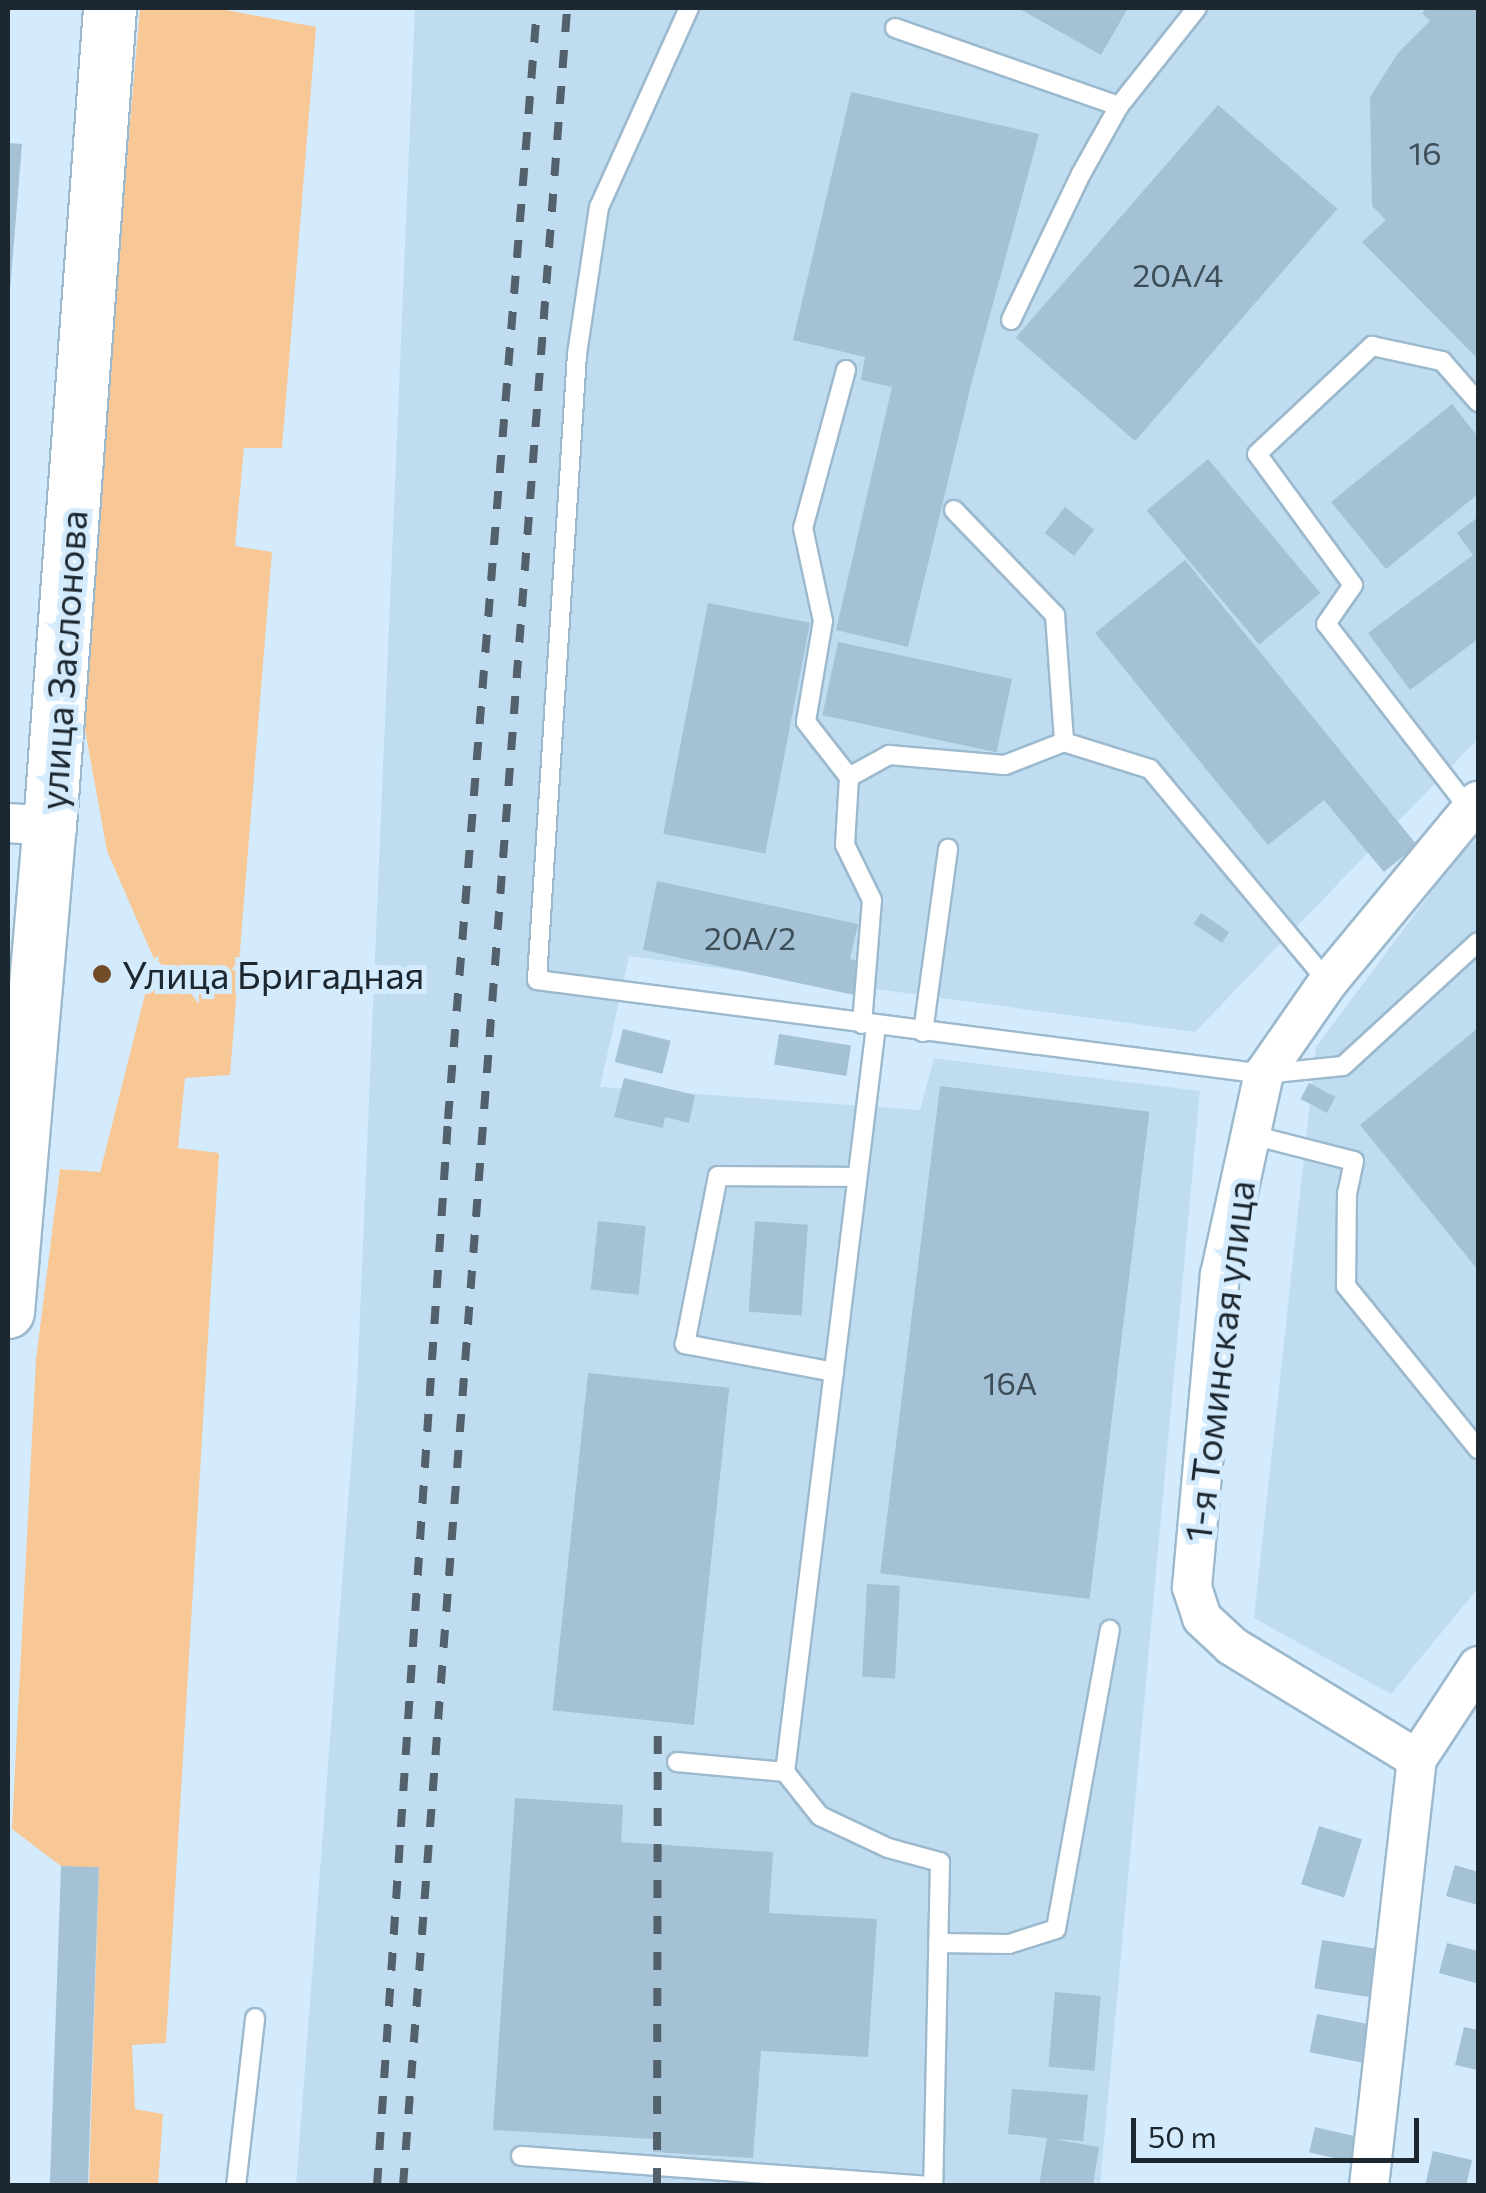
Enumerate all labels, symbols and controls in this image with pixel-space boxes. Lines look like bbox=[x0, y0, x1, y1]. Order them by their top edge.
house number: 16 bbox=[1408, 133, 1442, 171]
house number: 20А/4 bbox=[1133, 255, 1223, 293]
street label: улица Заслонова bbox=[29, 509, 95, 811]
house number: 20А/2 bbox=[704, 918, 796, 956]
place label: Улица Бригадная bbox=[122, 951, 425, 997]
marker: Улица Бригадная bbox=[91, 963, 113, 985]
street label: 1-я Томинская улица bbox=[1173, 1178, 1263, 1544]
house number: 16А bbox=[983, 1363, 1037, 1401]
scale bar bbox=[1136, 2098, 1424, 2160]
text: 50 m bbox=[1148, 2117, 1217, 2154]

